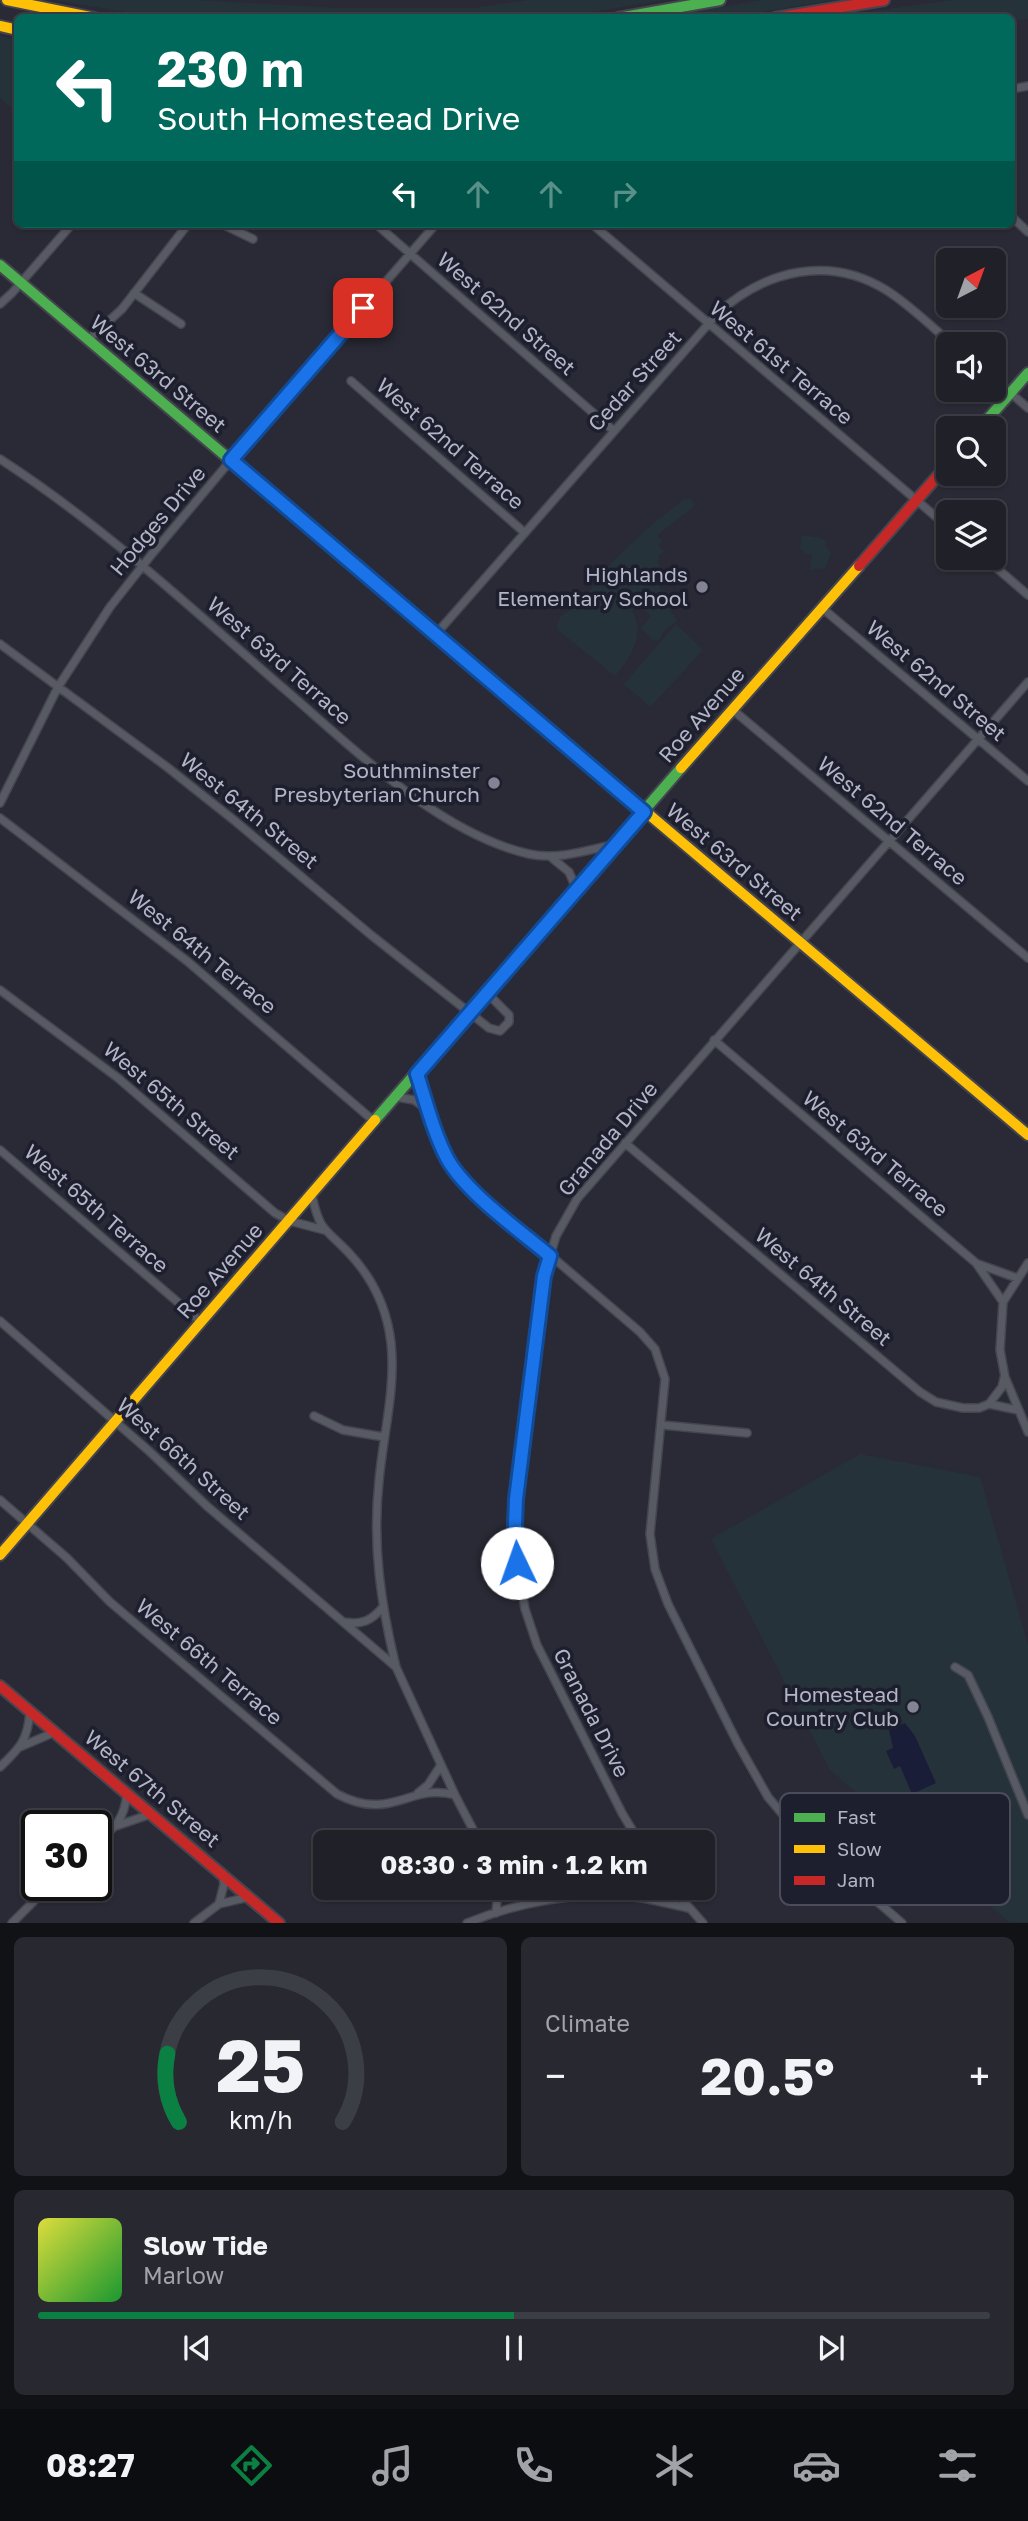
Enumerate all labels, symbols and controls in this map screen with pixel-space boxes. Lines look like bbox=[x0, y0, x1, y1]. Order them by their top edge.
text: 230 m bbox=[157, 39, 304, 98]
icon: left bbox=[42, 42, 133, 133]
text: South Homestead Drive bbox=[157, 99, 520, 137]
icon: left bbox=[386, 175, 424, 213]
icon: ahead bbox=[459, 175, 497, 213]
icon: ahead bbox=[532, 175, 570, 213]
icon: right bbox=[605, 175, 643, 213]
street label: West 62nd Street bbox=[432, 246, 581, 380]
north arrow bbox=[936, 248, 1006, 318]
map controls bbox=[936, 248, 1006, 570]
pin bbox=[333, 278, 393, 338]
icon: arrive bbox=[344, 289, 382, 327]
street label: West 61st Terrace bbox=[705, 295, 859, 430]
street label: West 63rd Street bbox=[85, 309, 232, 438]
street label: Cedar Street bbox=[582, 325, 686, 436]
button: sound bbox=[936, 332, 1006, 402]
street label: West 62nd Terrace bbox=[371, 372, 530, 514]
button: search bbox=[936, 416, 1006, 486]
street label: Hodges Drive bbox=[104, 460, 211, 580]
button: layers bbox=[936, 500, 1006, 570]
place label: Highlands Elementary School bbox=[497, 561, 688, 611]
marker: Highlands Elementary School bbox=[694, 579, 710, 595]
street label: West 63rd Terrace bbox=[202, 591, 357, 730]
street label: West 62nd Street bbox=[861, 614, 1012, 746]
street label: Roe Avenue bbox=[653, 661, 750, 767]
street label: West 64th Street bbox=[175, 746, 324, 874]
street label: West 62nd Terrace bbox=[813, 750, 973, 890]
place label: Southminster Presbyterian Church bbox=[273, 757, 480, 807]
marker: Southminster Presbyterian Church bbox=[486, 775, 502, 791]
street label: West 63rd Street bbox=[661, 797, 808, 926]
street label: West 64th Terrace bbox=[123, 883, 282, 1019]
street label: West 65th Street bbox=[98, 1036, 245, 1165]
street label: Granada Drive bbox=[552, 1076, 663, 1201]
street label: West 63rd Terrace bbox=[797, 1085, 954, 1222]
street label: West 65th Terrace bbox=[19, 1139, 174, 1278]
street label: Roe Avenue bbox=[171, 1217, 268, 1323]
street label: West 64th Street bbox=[750, 1221, 897, 1351]
street label: West 66th Street bbox=[112, 1392, 256, 1525]
position arrow bbox=[480, 1526, 554, 1600]
street label: West 66th Terrace bbox=[131, 1592, 288, 1730]
street label: Granada Drive bbox=[548, 1644, 636, 1781]
place label: Homestead Country Club bbox=[766, 1681, 899, 1731]
marker: Homestead Country Club bbox=[905, 1699, 921, 1715]
street label: West 67th Street bbox=[80, 1724, 226, 1852]
legend bbox=[780, 1793, 1010, 1905]
text: Fast bbox=[837, 1805, 876, 1828]
speed limit sign: 30 bbox=[21, 1810, 112, 1901]
text: Slow bbox=[837, 1837, 882, 1860]
text: 08:30 · 3 min · 1.2 km bbox=[380, 1849, 648, 1880]
text: Jam bbox=[837, 1868, 875, 1891]
text: Climate bbox=[545, 2009, 630, 2037]
text: 25 bbox=[216, 2022, 305, 2109]
text: 20.5° bbox=[700, 2044, 835, 2106]
text: − bbox=[545, 2053, 566, 2098]
text: + bbox=[969, 2053, 990, 2098]
text: km/h bbox=[229, 2104, 292, 2135]
text: Slow Tide bbox=[143, 2230, 268, 2261]
text: Marlow bbox=[143, 2261, 224, 2289]
icon: previous bbox=[178, 2329, 216, 2367]
icon: pause bbox=[495, 2329, 533, 2367]
icon: next bbox=[812, 2329, 850, 2367]
icon: directions bbox=[227, 2441, 276, 2490]
icon: music bbox=[368, 2441, 417, 2490]
icon: phone bbox=[509, 2441, 558, 2490]
icon: climate bbox=[650, 2441, 699, 2490]
icon: car bbox=[792, 2441, 841, 2490]
icon: filters bbox=[933, 2441, 982, 2490]
text: 08:27 bbox=[46, 2446, 135, 2484]

